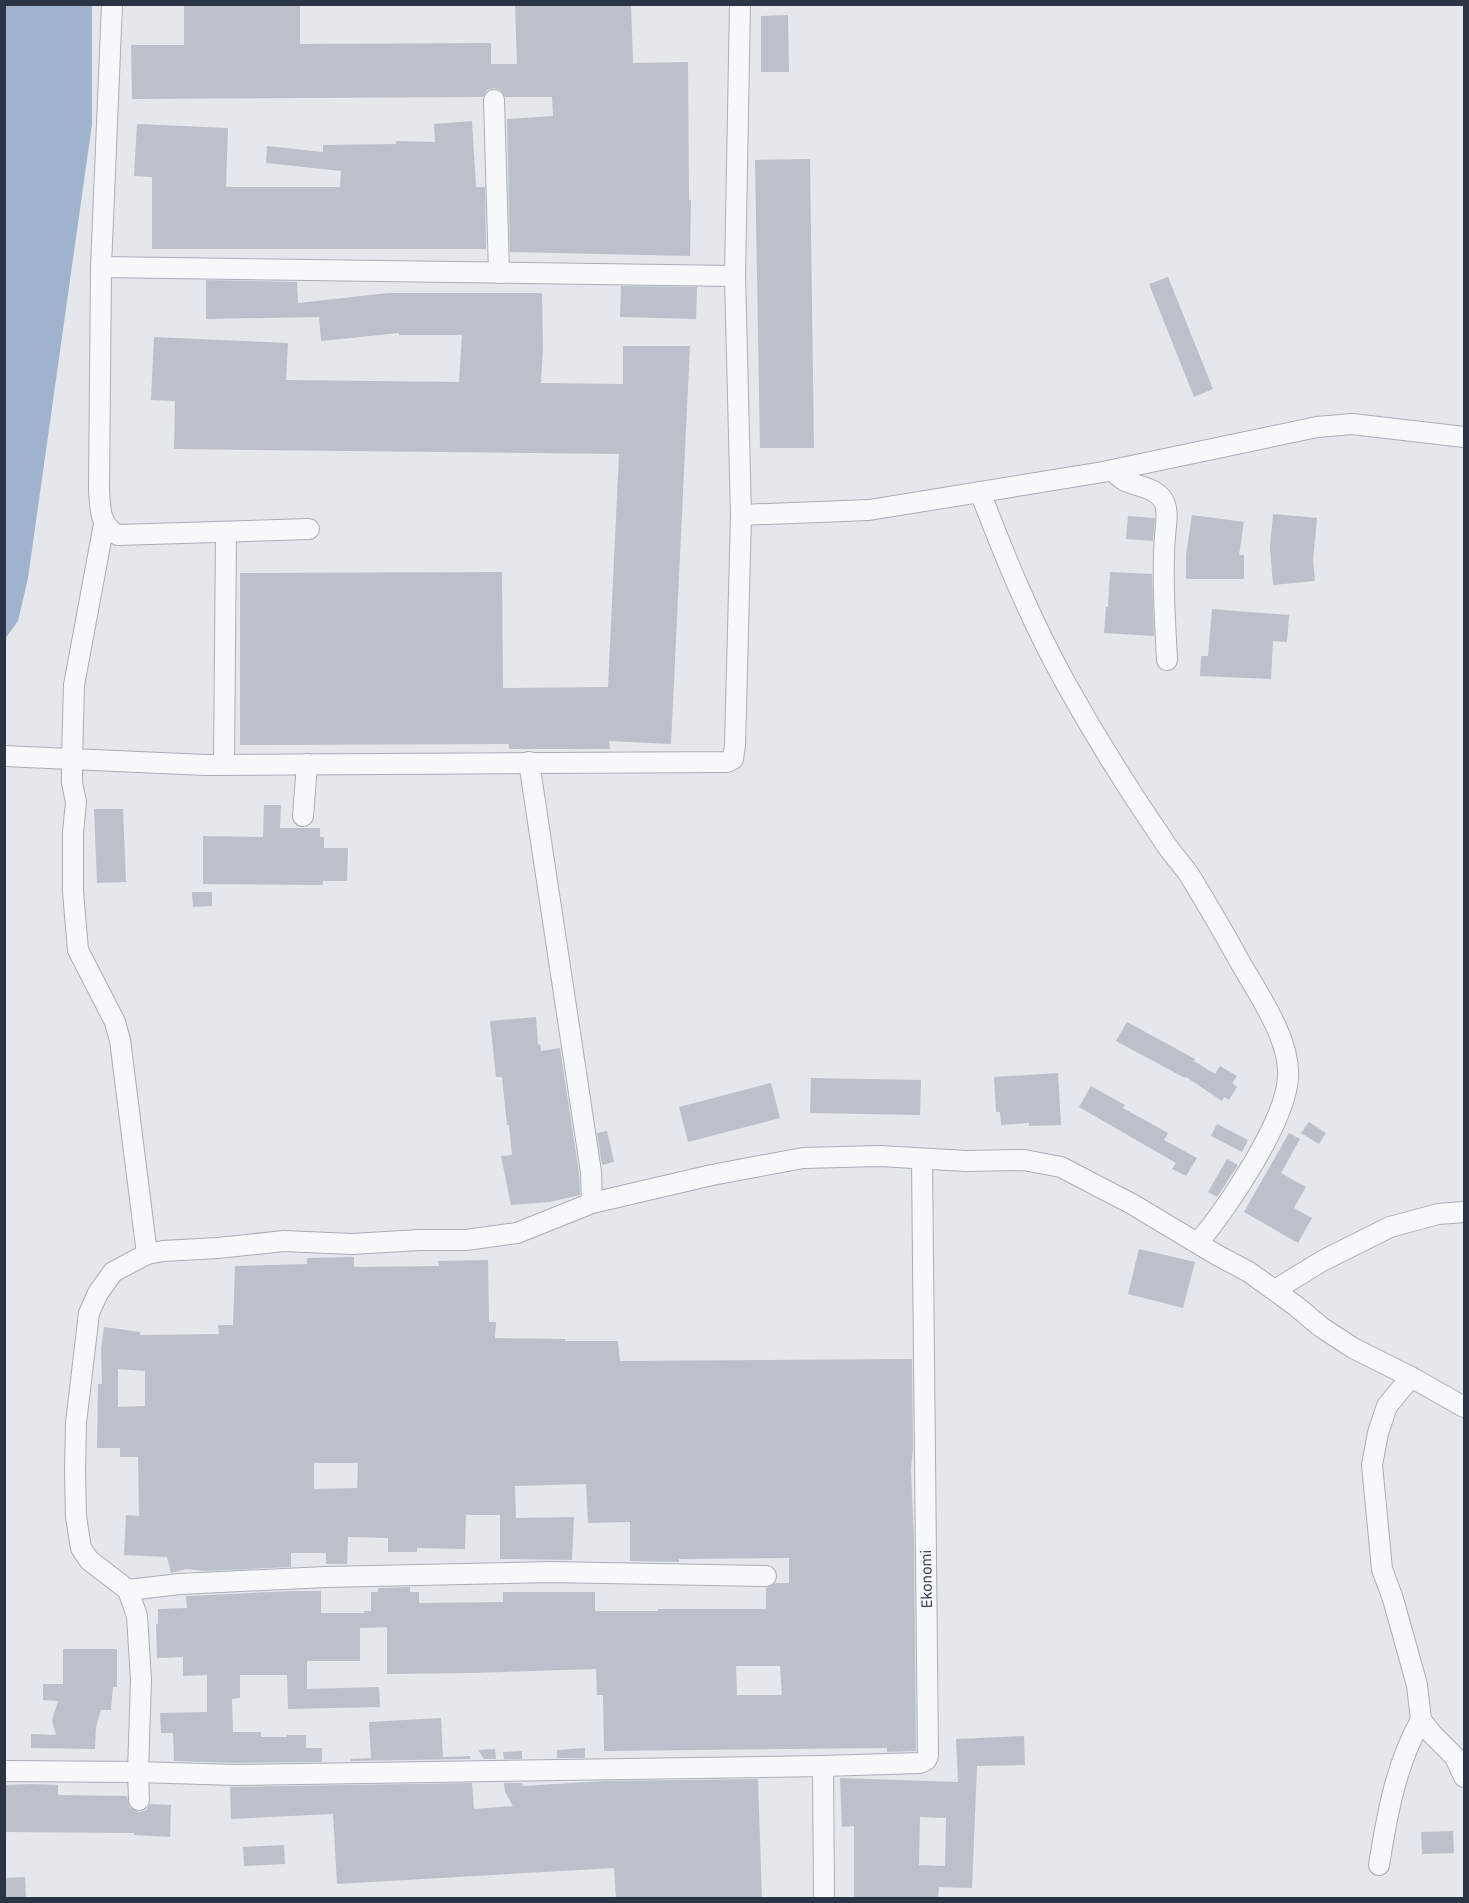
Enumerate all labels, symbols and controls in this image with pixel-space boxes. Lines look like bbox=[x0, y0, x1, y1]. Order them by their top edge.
street label: Ekonomi bbox=[916, 1550, 936, 1608]

